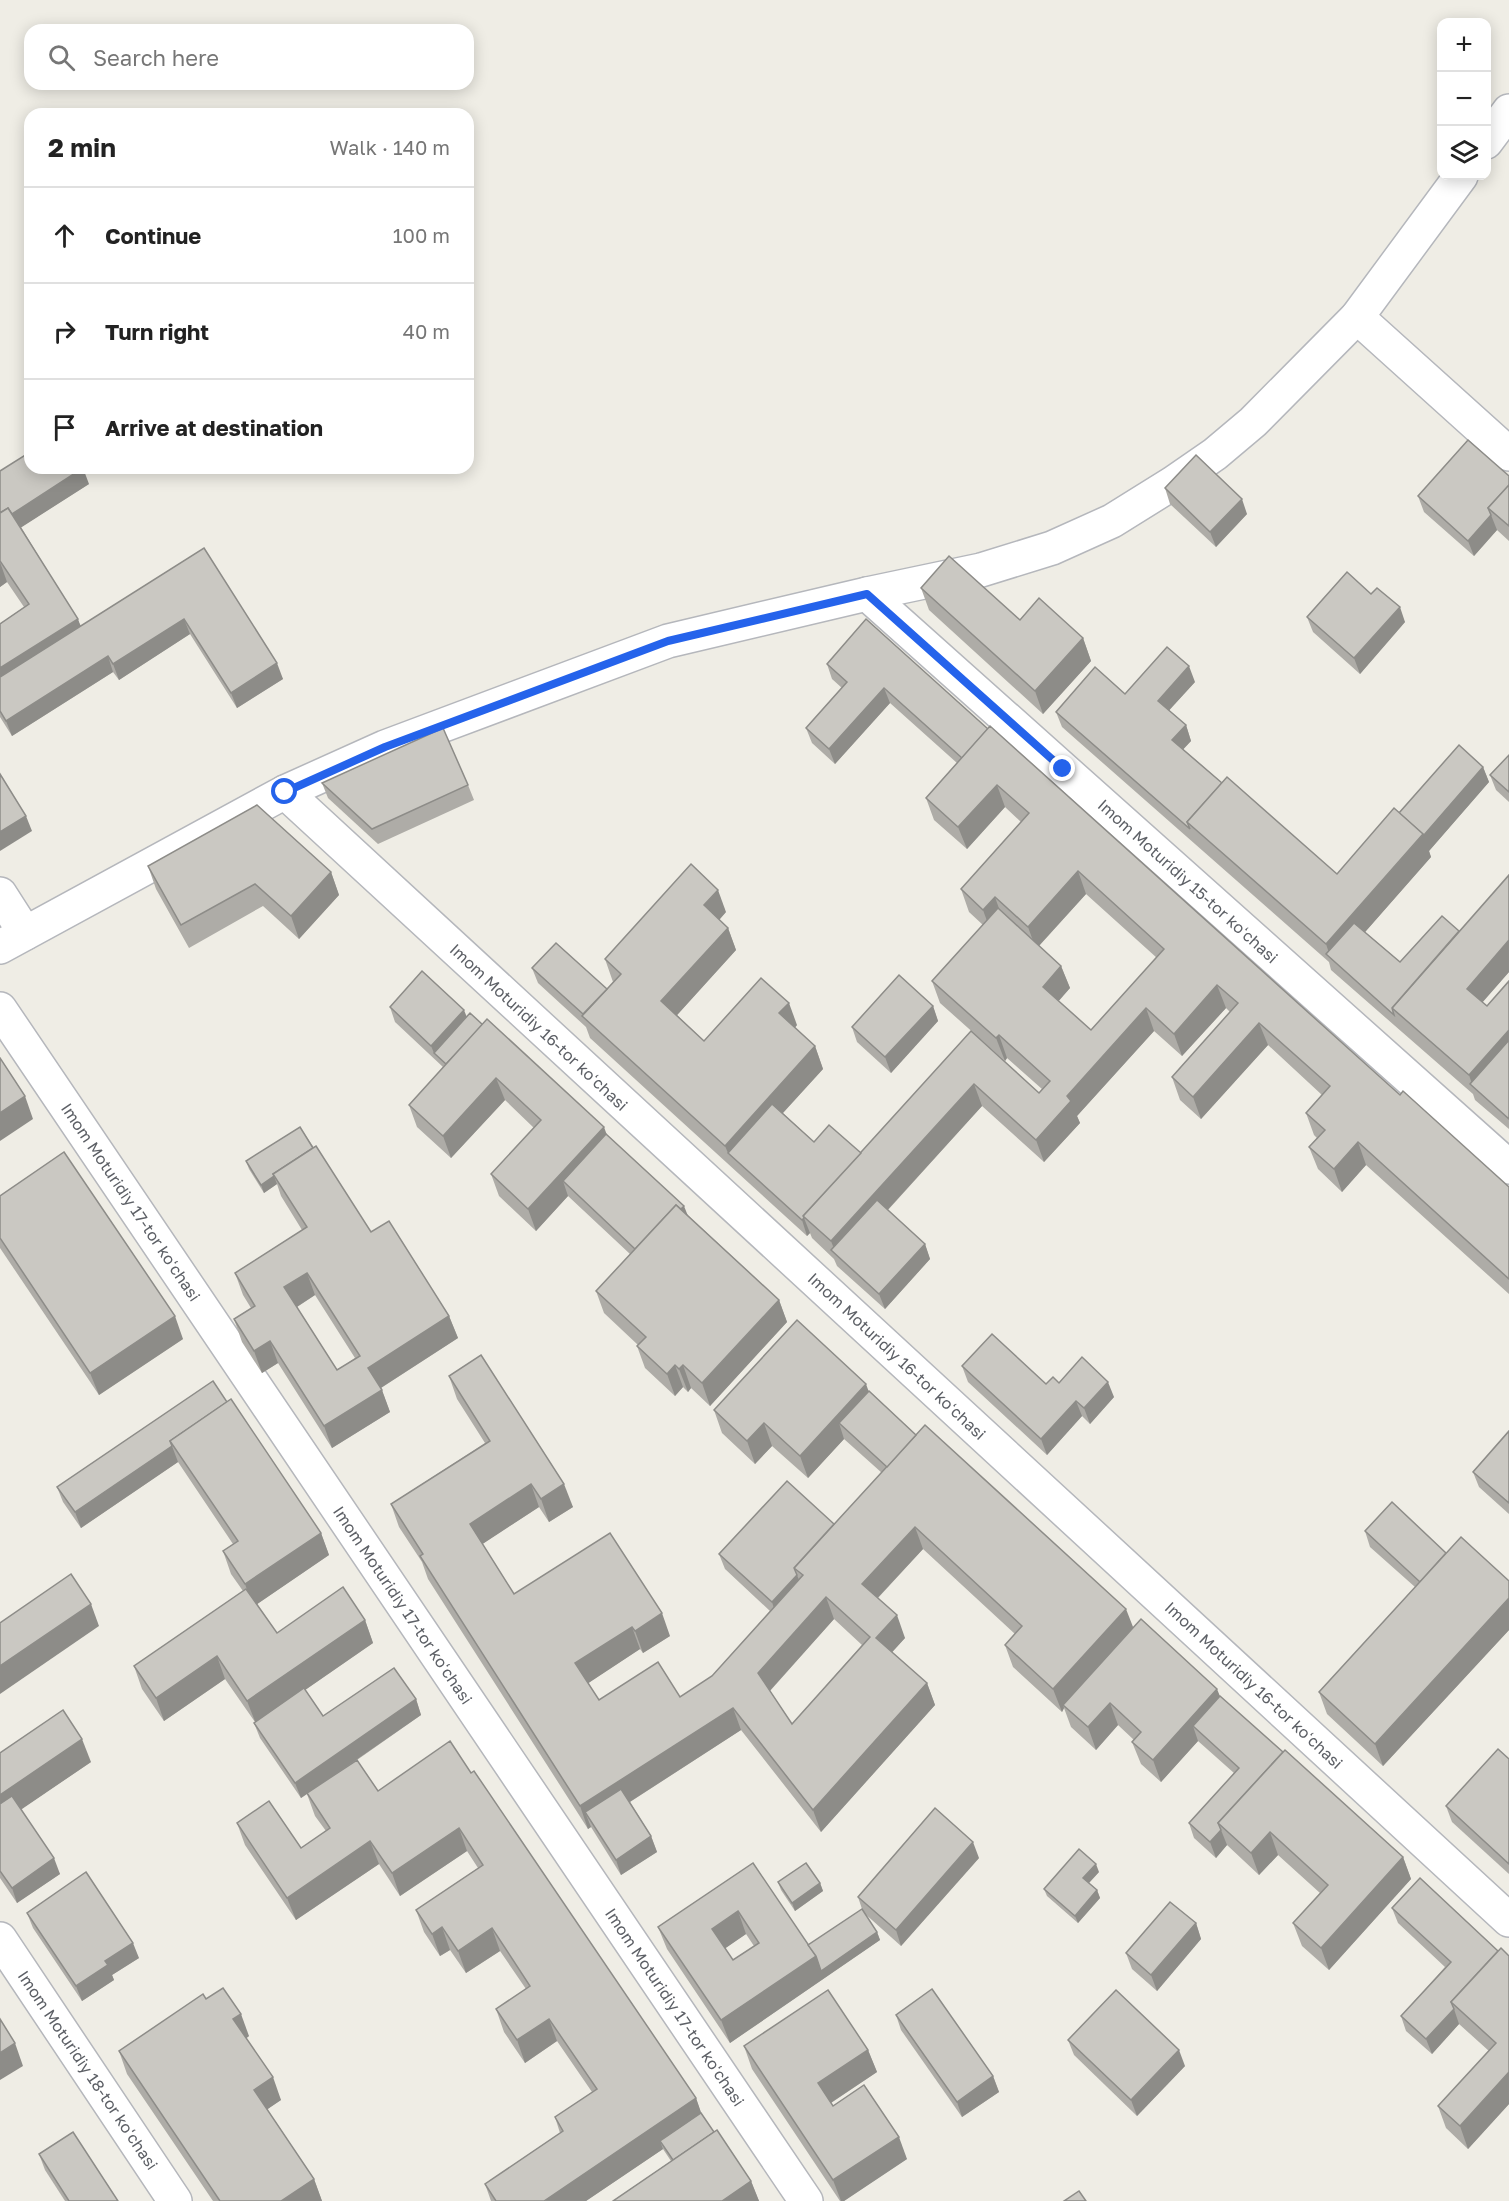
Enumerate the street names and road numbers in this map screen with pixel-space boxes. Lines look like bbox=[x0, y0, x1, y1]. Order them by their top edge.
street label: Imom Moturidiy 15-tor koʻchasi bbox=[1094, 795, 1282, 967]
street label: Imom Moturidiy 16-tor koʻchasi bbox=[446, 939, 632, 1115]
street label: Imom Moturidiy 17-tor koʻchasi bbox=[57, 1099, 205, 1305]
street label: Imom Moturidiy 16-tor koʻchasi bbox=[804, 1268, 990, 1444]
street label: Imom Moturidiy 17-tor koʻchasi bbox=[329, 1502, 477, 1708]
street label: Imom Moturidiy 16-tor koʻchasi bbox=[1161, 1597, 1347, 1773]
street label: Imom Moturidiy 17-tor koʻchasi bbox=[601, 1904, 749, 2110]
street label: Imom Moturidiy 18-tor koʻchasi bbox=[14, 1967, 162, 2173]

